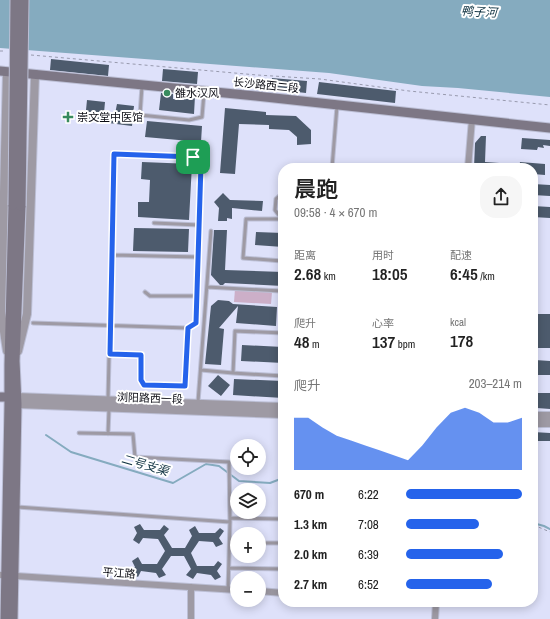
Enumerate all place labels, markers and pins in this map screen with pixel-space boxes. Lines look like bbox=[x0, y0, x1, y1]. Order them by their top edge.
place label: 雒水汉风 bbox=[175, 86, 219, 100]
marker: 雒水汉风 bbox=[162, 88, 172, 98]
place label: 崇文堂中医馆 bbox=[77, 110, 143, 124]
marker: 崇文堂中医馆 bbox=[62, 111, 74, 123]
pin bbox=[176, 140, 210, 174]

